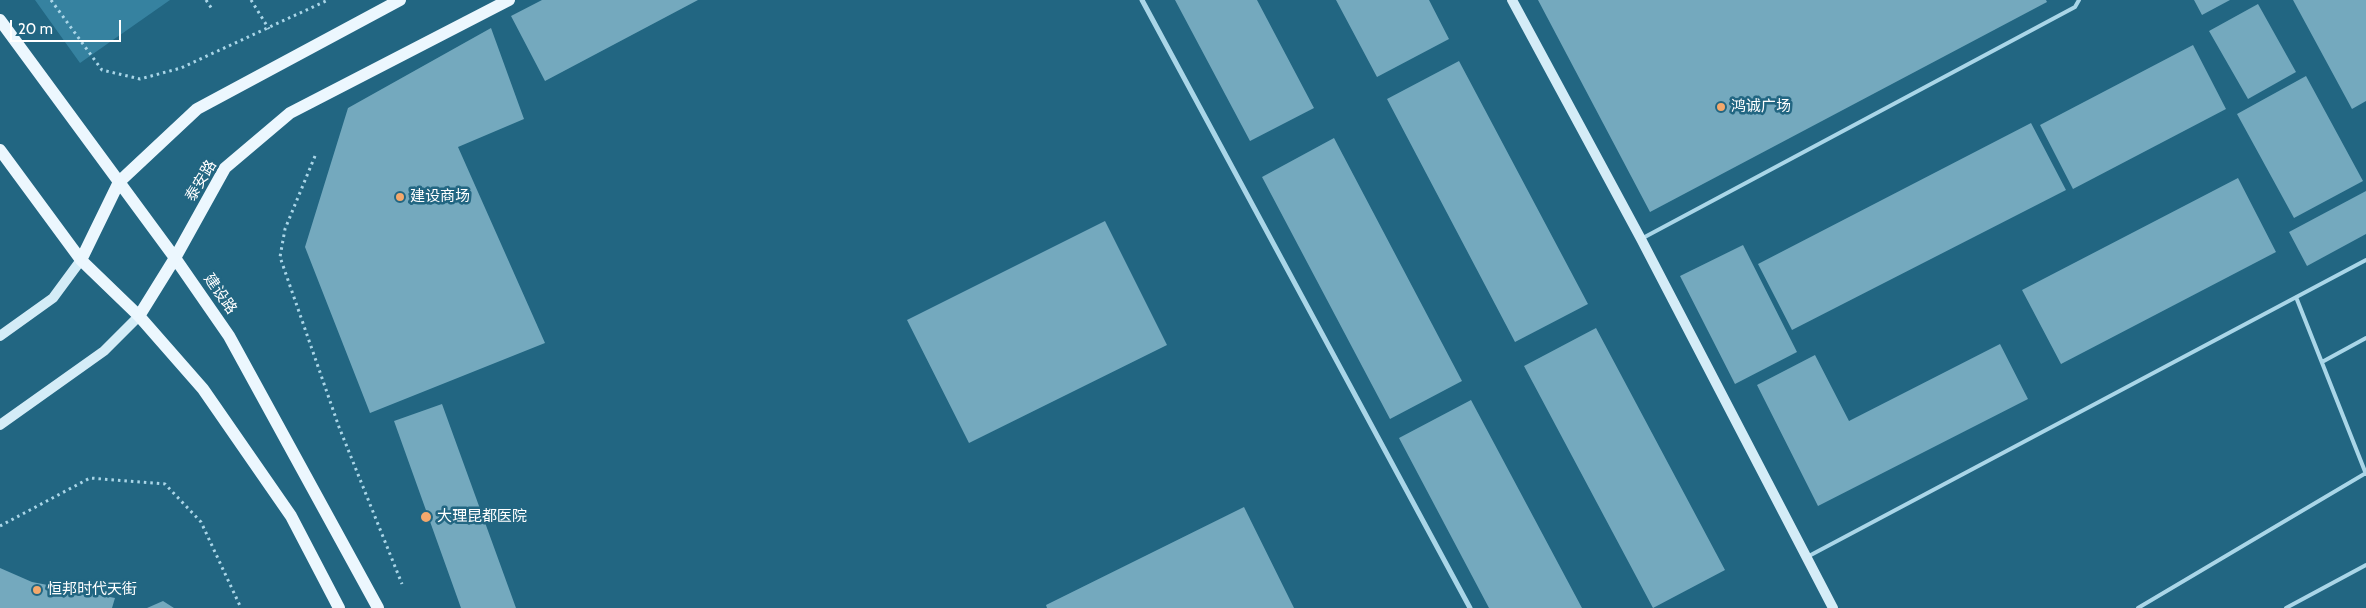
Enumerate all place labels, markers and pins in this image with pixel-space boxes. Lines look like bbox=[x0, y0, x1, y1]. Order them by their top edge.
place label: 鸿诚广场 bbox=[1731, 98, 1791, 116]
marker: 鸿诚广场 bbox=[1715, 101, 1727, 113]
place label: 建设商场 bbox=[410, 188, 470, 206]
marker: 建设商场 bbox=[394, 191, 406, 203]
place label: 大理昆都医院 bbox=[437, 508, 527, 526]
marker: 大理昆都医院 bbox=[419, 510, 433, 524]
place label: 恒邦时代天街 bbox=[47, 581, 137, 599]
marker: 恒邦时代天街 bbox=[31, 584, 43, 596]

